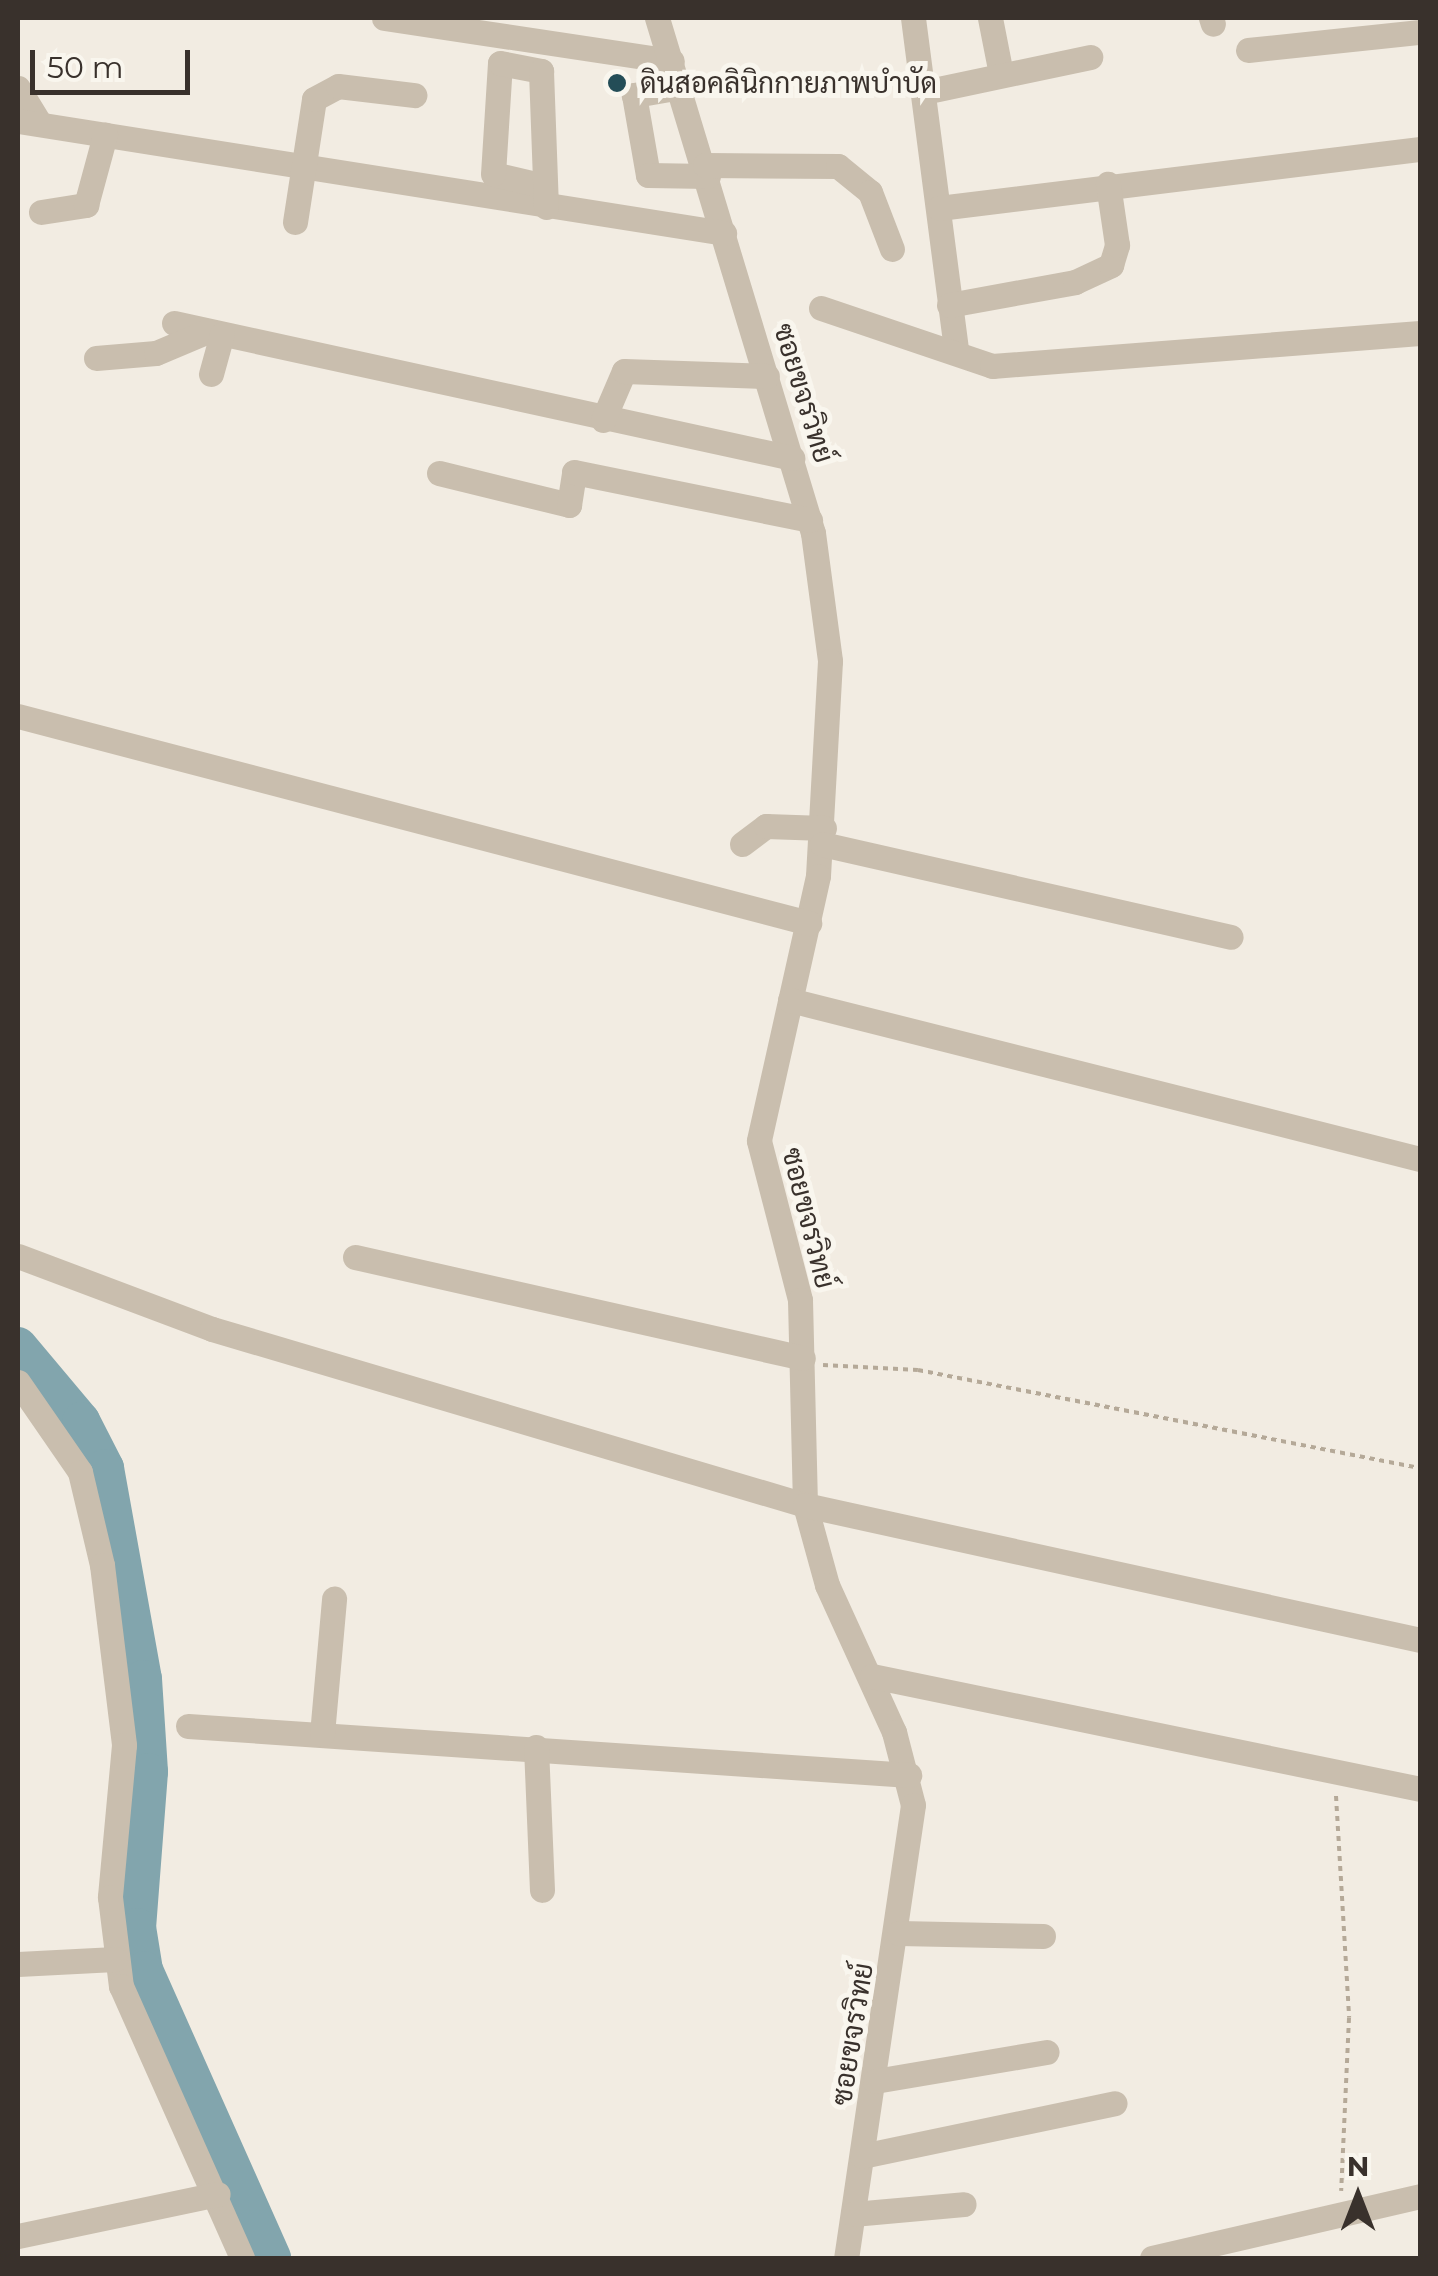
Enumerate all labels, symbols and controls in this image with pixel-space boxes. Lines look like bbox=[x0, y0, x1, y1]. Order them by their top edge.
scale bar bbox=[35, 30, 195, 92]
text: 50 m bbox=[47, 49, 124, 86]
place label: ดินสอคลินิกกายภาพบำบัด bbox=[640, 66, 937, 100]
marker: ดินสอคลินิกกายภาพบำบัด bbox=[604, 70, 630, 96]
street label: ซอยขจรวิทย์ bbox=[767, 319, 841, 467]
street label: ซอยขจรวิทย์ bbox=[775, 1144, 843, 1292]
street label: ซอยขจรวิทย์ bbox=[824, 1960, 880, 2108]
north arrow bbox=[1308, 2146, 1408, 2246]
text: N bbox=[1347, 2149, 1369, 2183]

